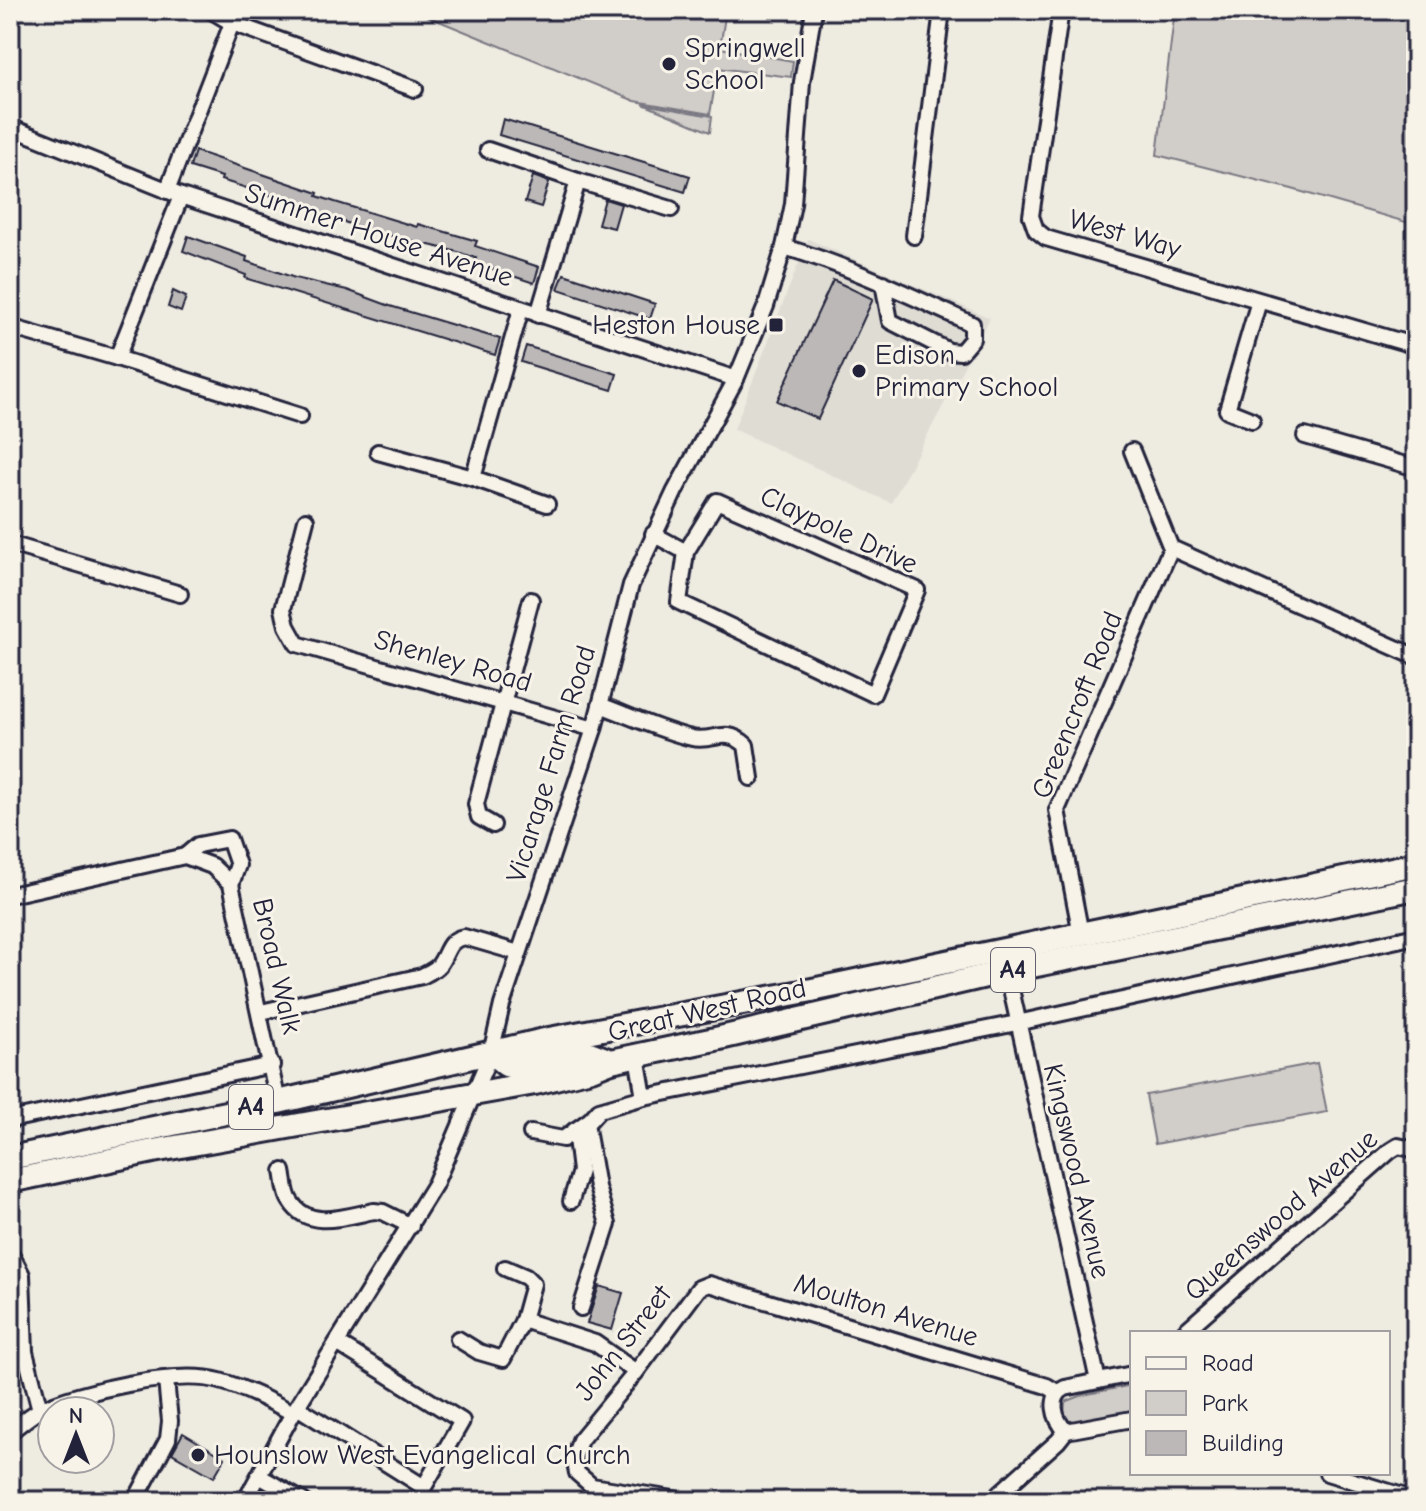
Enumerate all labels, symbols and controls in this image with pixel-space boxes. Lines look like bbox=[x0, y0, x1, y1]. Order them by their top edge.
place label: Springwell School bbox=[685, 32, 806, 96]
marker: Springwell School bbox=[660, 55, 678, 73]
street label: Summer House Avenue bbox=[241, 176, 517, 294]
street label: West Way bbox=[1065, 203, 1185, 265]
place label: Heston House bbox=[592, 309, 760, 341]
marker: Heston House bbox=[767, 316, 785, 334]
place label: Edison Primary School bbox=[875, 339, 1058, 403]
marker: Edison Primary School bbox=[850, 362, 868, 380]
street label: Claypole Drive bbox=[755, 480, 923, 580]
street label: Greencroft Road bbox=[1025, 607, 1129, 803]
street label: Shenley Road bbox=[371, 623, 535, 699]
street label: Vicarage Farm Road bbox=[500, 642, 602, 886]
street label: Broad Walk bbox=[246, 895, 308, 1037]
road number: A4 bbox=[991, 948, 1035, 992]
street label: Great West Road bbox=[605, 972, 809, 1048]
street label: Kingswood Avenue bbox=[1037, 1061, 1117, 1281]
road number: A4 bbox=[229, 1085, 273, 1129]
street label: Queenswood Avenue bbox=[1178, 1123, 1384, 1307]
street label: Moulton Avenue bbox=[790, 1267, 982, 1353]
street label: John Street bbox=[568, 1278, 679, 1407]
legend bbox=[1130, 1331, 1390, 1475]
text: Road bbox=[1202, 1349, 1254, 1377]
text: Park bbox=[1202, 1389, 1248, 1417]
north arrow bbox=[36, 1395, 116, 1475]
text: N bbox=[69, 1403, 83, 1429]
text: Building bbox=[1202, 1429, 1284, 1457]
place label: Hounslow West Evangelical Church bbox=[214, 1439, 631, 1471]
marker: Hounslow West Evangelical Church bbox=[189, 1446, 207, 1464]

